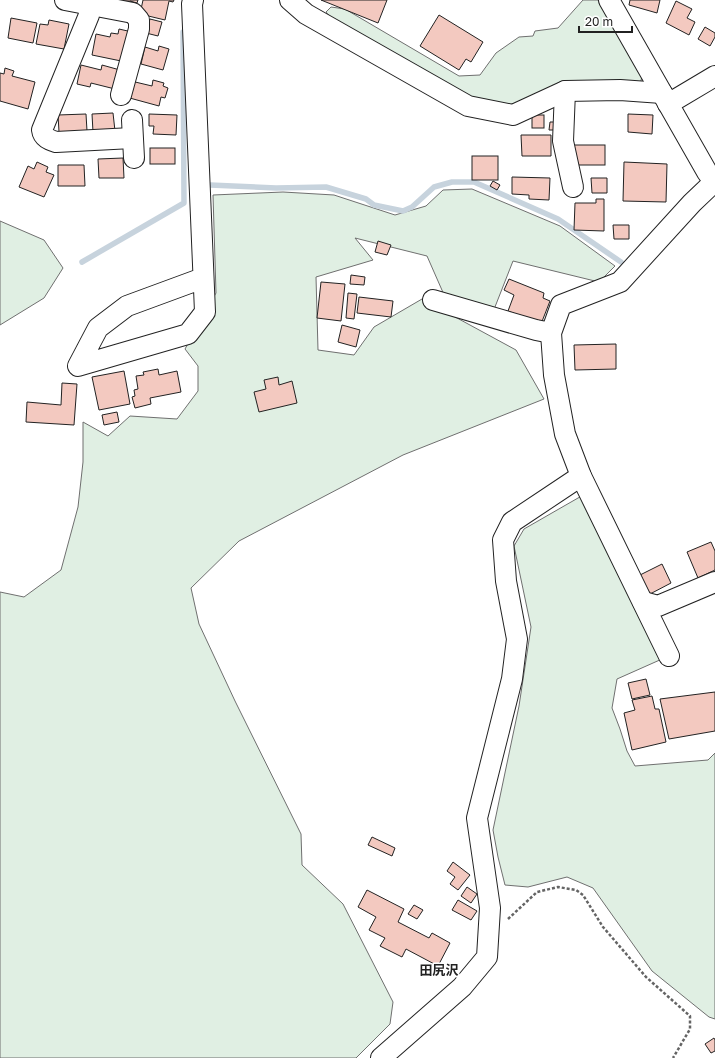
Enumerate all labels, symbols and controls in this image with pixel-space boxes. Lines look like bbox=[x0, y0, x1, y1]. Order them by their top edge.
scale bar bbox=[579, 8, 632, 34]
text: 20 m bbox=[585, 14, 613, 29]
district label: 田尻沢 bbox=[419, 962, 459, 978]

